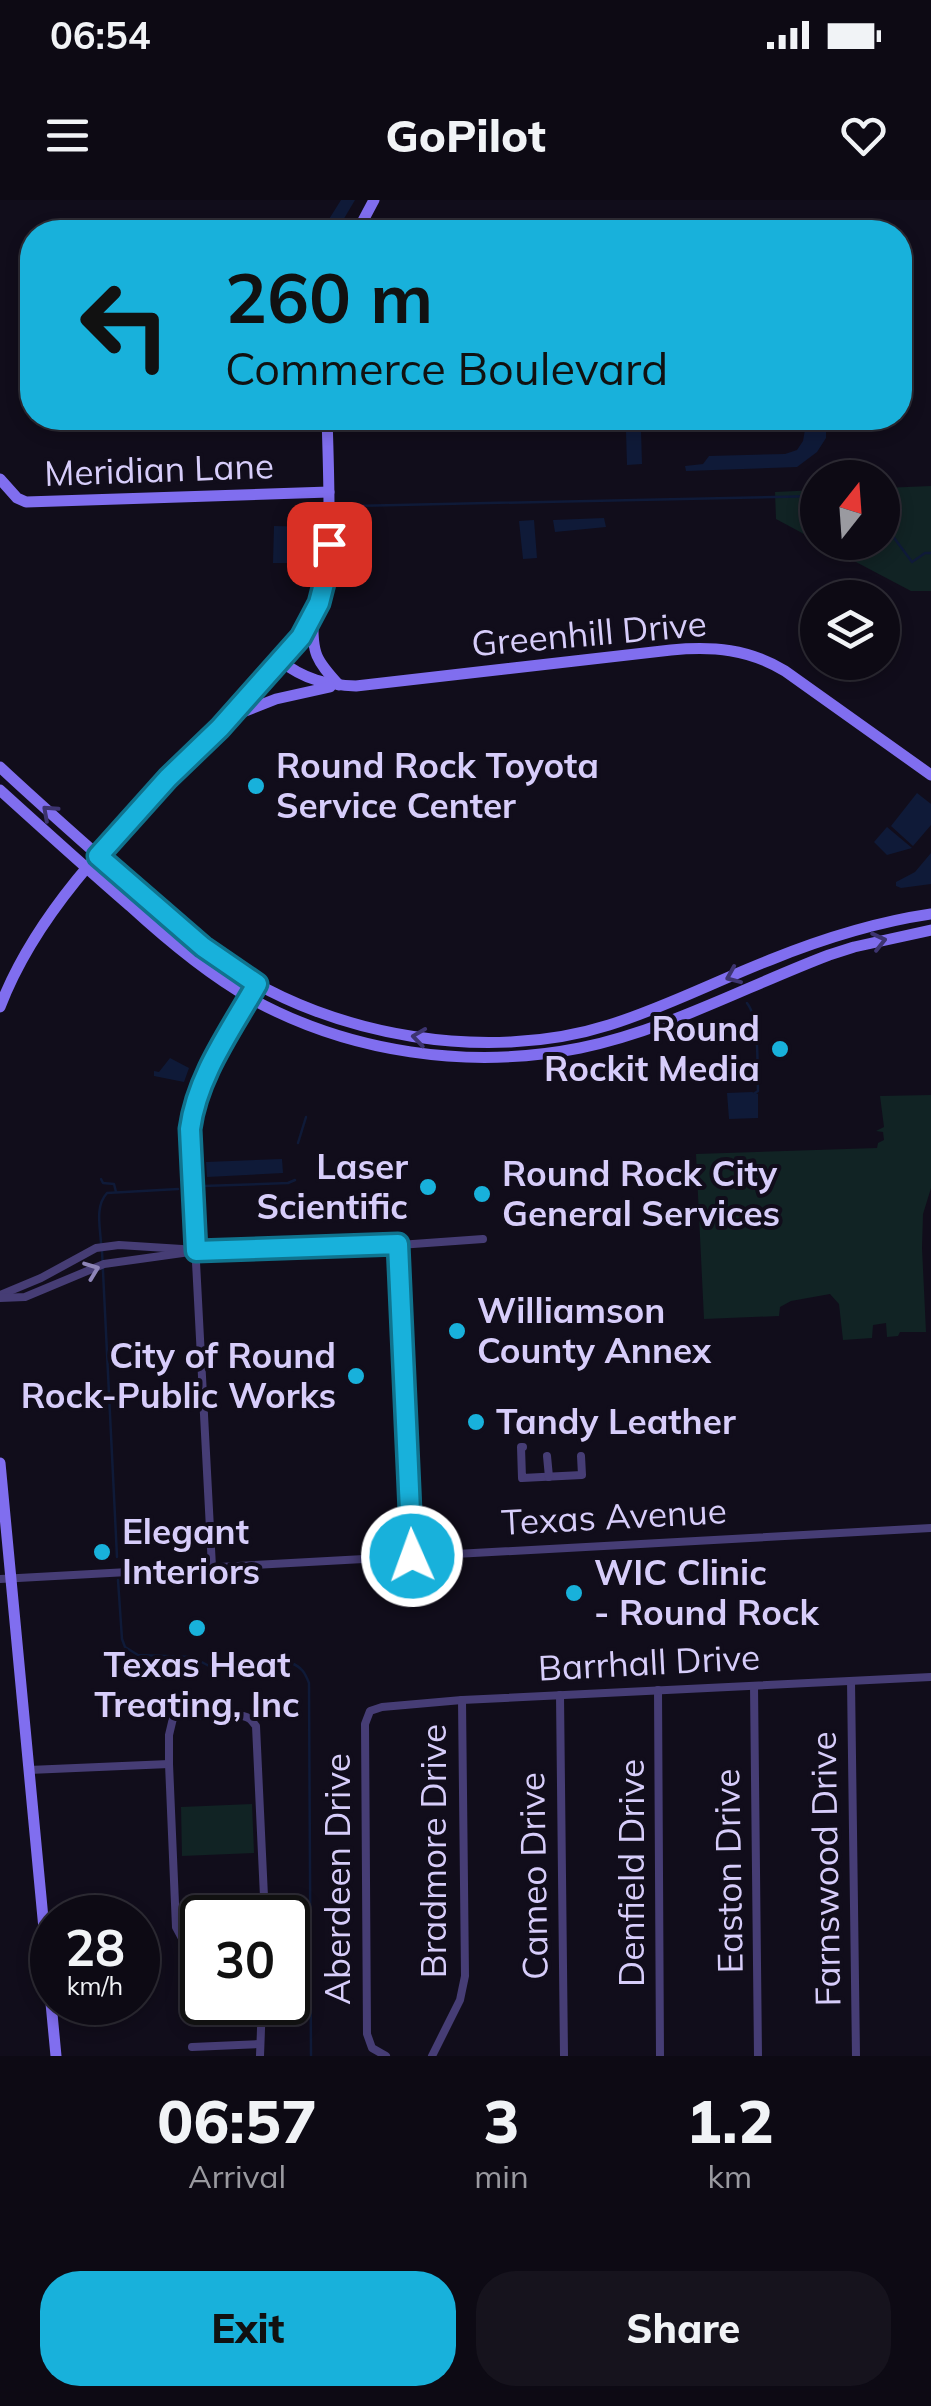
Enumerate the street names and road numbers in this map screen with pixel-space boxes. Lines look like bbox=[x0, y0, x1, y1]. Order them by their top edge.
street label: Meridian Lane bbox=[43, 443, 275, 495]
street label: Greenhill Drive bbox=[470, 601, 708, 665]
street label: Texas Avenue bbox=[500, 1488, 728, 1544]
street label: Barrhall Drive bbox=[537, 1634, 761, 1690]
street label: Bradmore Drive bbox=[411, 1724, 455, 1978]
street label: Farnswood Drive bbox=[801, 1731, 849, 2007]
street label: Aberdeen Drive bbox=[315, 1753, 359, 2005]
street label: Denfield Drive bbox=[609, 1759, 653, 1987]
street label: Easton Drive bbox=[704, 1768, 752, 1974]
street label: Cameo Drive bbox=[509, 1772, 557, 1980]

